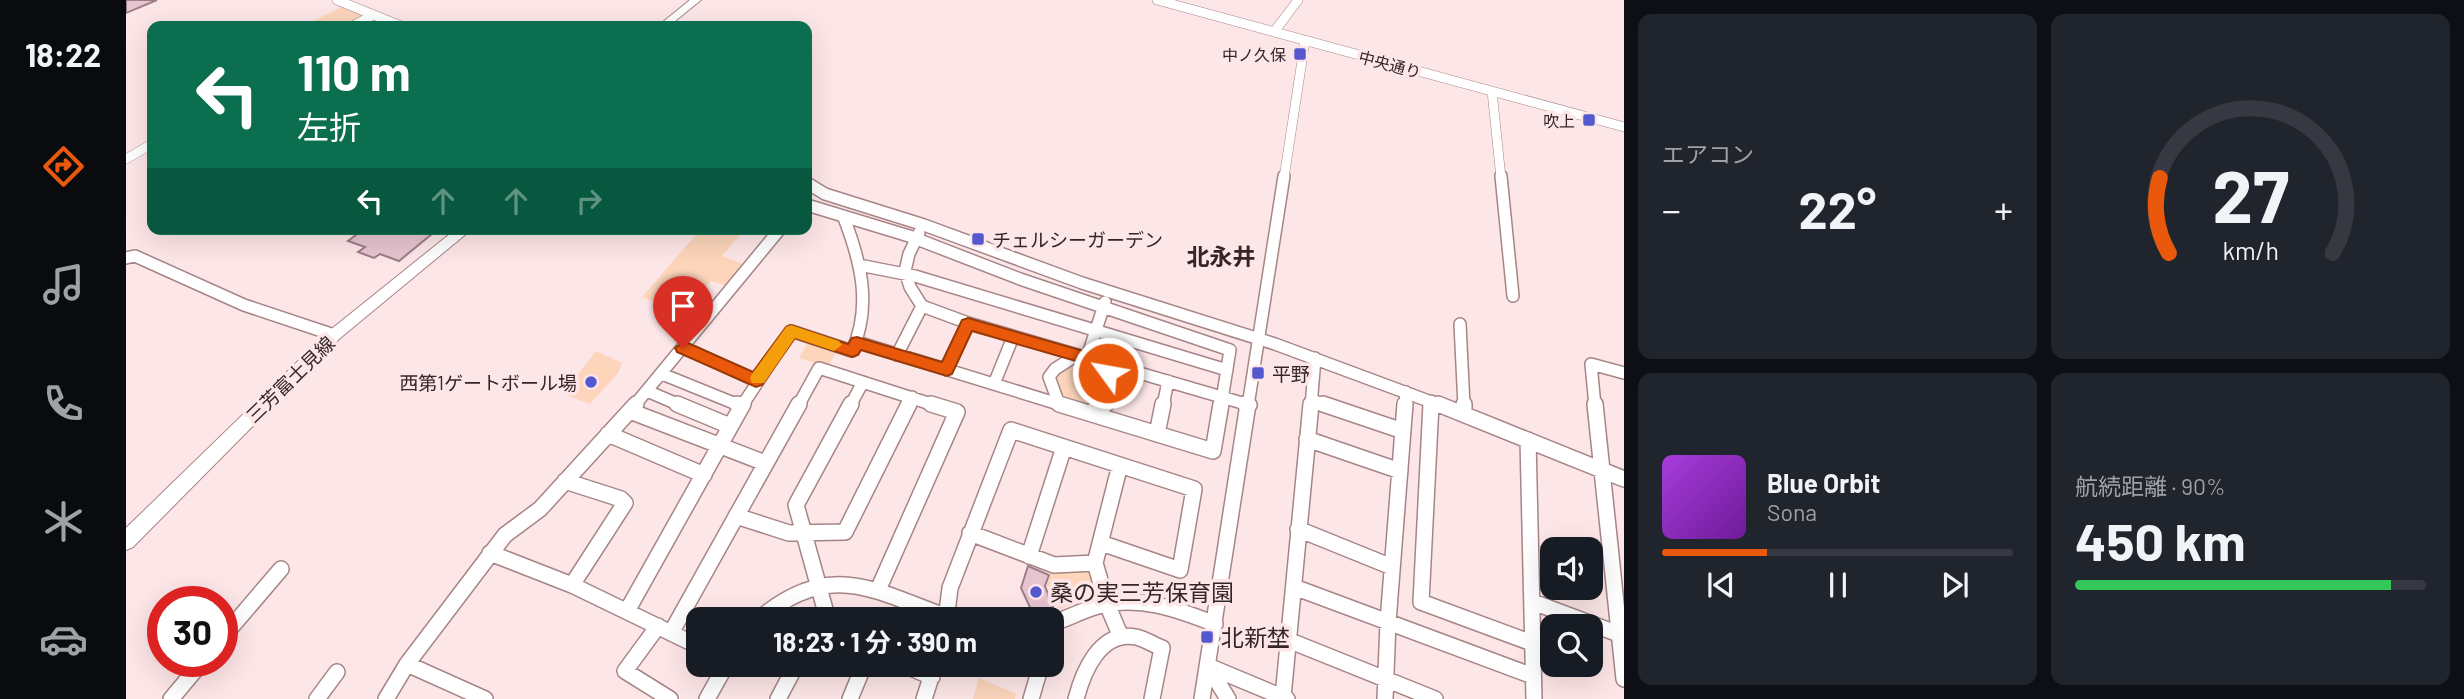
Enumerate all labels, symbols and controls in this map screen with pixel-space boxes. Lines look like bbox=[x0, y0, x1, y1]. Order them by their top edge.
text: 18:22 bbox=[25, 35, 101, 73]
text: 110 m bbox=[297, 42, 411, 101]
place label: 中ノ久保 bbox=[1222, 45, 1286, 64]
marker: 中ノ久保 bbox=[1292, 46, 1308, 62]
street label: 中央通り bbox=[1357, 47, 1423, 81]
icon: left bbox=[182, 49, 273, 140]
text: 左折 bbox=[297, 107, 361, 145]
place label: 吹上 bbox=[1543, 111, 1575, 130]
marker: 吹上 bbox=[1581, 112, 1597, 128]
text: エアコン bbox=[1662, 140, 1754, 168]
icon: directions bbox=[39, 142, 88, 191]
text: 27 bbox=[2212, 150, 2289, 238]
text: 22° bbox=[1799, 177, 1876, 239]
icon: left bbox=[351, 182, 389, 220]
icon: ahead bbox=[424, 182, 462, 220]
icon: ahead bbox=[497, 182, 535, 220]
icon: right bbox=[570, 182, 608, 220]
text: − bbox=[1662, 186, 1681, 232]
text: + bbox=[1994, 186, 2013, 232]
place label: チェルシーガーデン bbox=[992, 228, 1163, 251]
marker: チェルシーガーデン bbox=[970, 231, 986, 247]
text: km/h bbox=[2222, 234, 2279, 264]
district label: 北永井 bbox=[1187, 242, 1256, 270]
icon: music bbox=[39, 260, 88, 309]
pin bbox=[653, 276, 713, 348]
icon: arrive bbox=[664, 287, 702, 325]
street label: 三芳富士見線 bbox=[241, 331, 339, 427]
position arrow bbox=[1071, 336, 1145, 410]
place label: 平野 bbox=[1272, 362, 1310, 385]
marker: 平野 bbox=[1250, 365, 1266, 381]
place label: 西第1ゲートボール場 bbox=[399, 371, 577, 394]
marker: 西第1ゲートボール場 bbox=[583, 374, 599, 390]
icon: phone bbox=[39, 379, 88, 428]
text: Blue Orbit bbox=[1767, 467, 1880, 498]
text: 航続距離 · 90% bbox=[2075, 472, 2226, 500]
icon: climate bbox=[39, 497, 88, 546]
text: Sona bbox=[1767, 498, 1817, 526]
text: 450 km bbox=[2075, 509, 2246, 571]
map controls bbox=[1540, 537, 1603, 677]
button: sound bbox=[1540, 537, 1603, 600]
icon: previous bbox=[1702, 566, 1740, 604]
icon: pause bbox=[1819, 566, 1857, 604]
icon: next bbox=[1936, 566, 1974, 604]
place label: 桑の実三芳保育園 bbox=[1050, 578, 1234, 606]
marker: 桑の実三芳保育園 bbox=[1028, 584, 1044, 600]
speed limit sign: 30 bbox=[147, 586, 238, 677]
button: search bbox=[1540, 614, 1603, 677]
icon: car bbox=[39, 615, 88, 664]
place label: 北新埜 bbox=[1221, 623, 1290, 651]
text: 18:23 · 1 分 · 390 m bbox=[773, 626, 977, 657]
marker: 北新埜 bbox=[1199, 629, 1215, 645]

